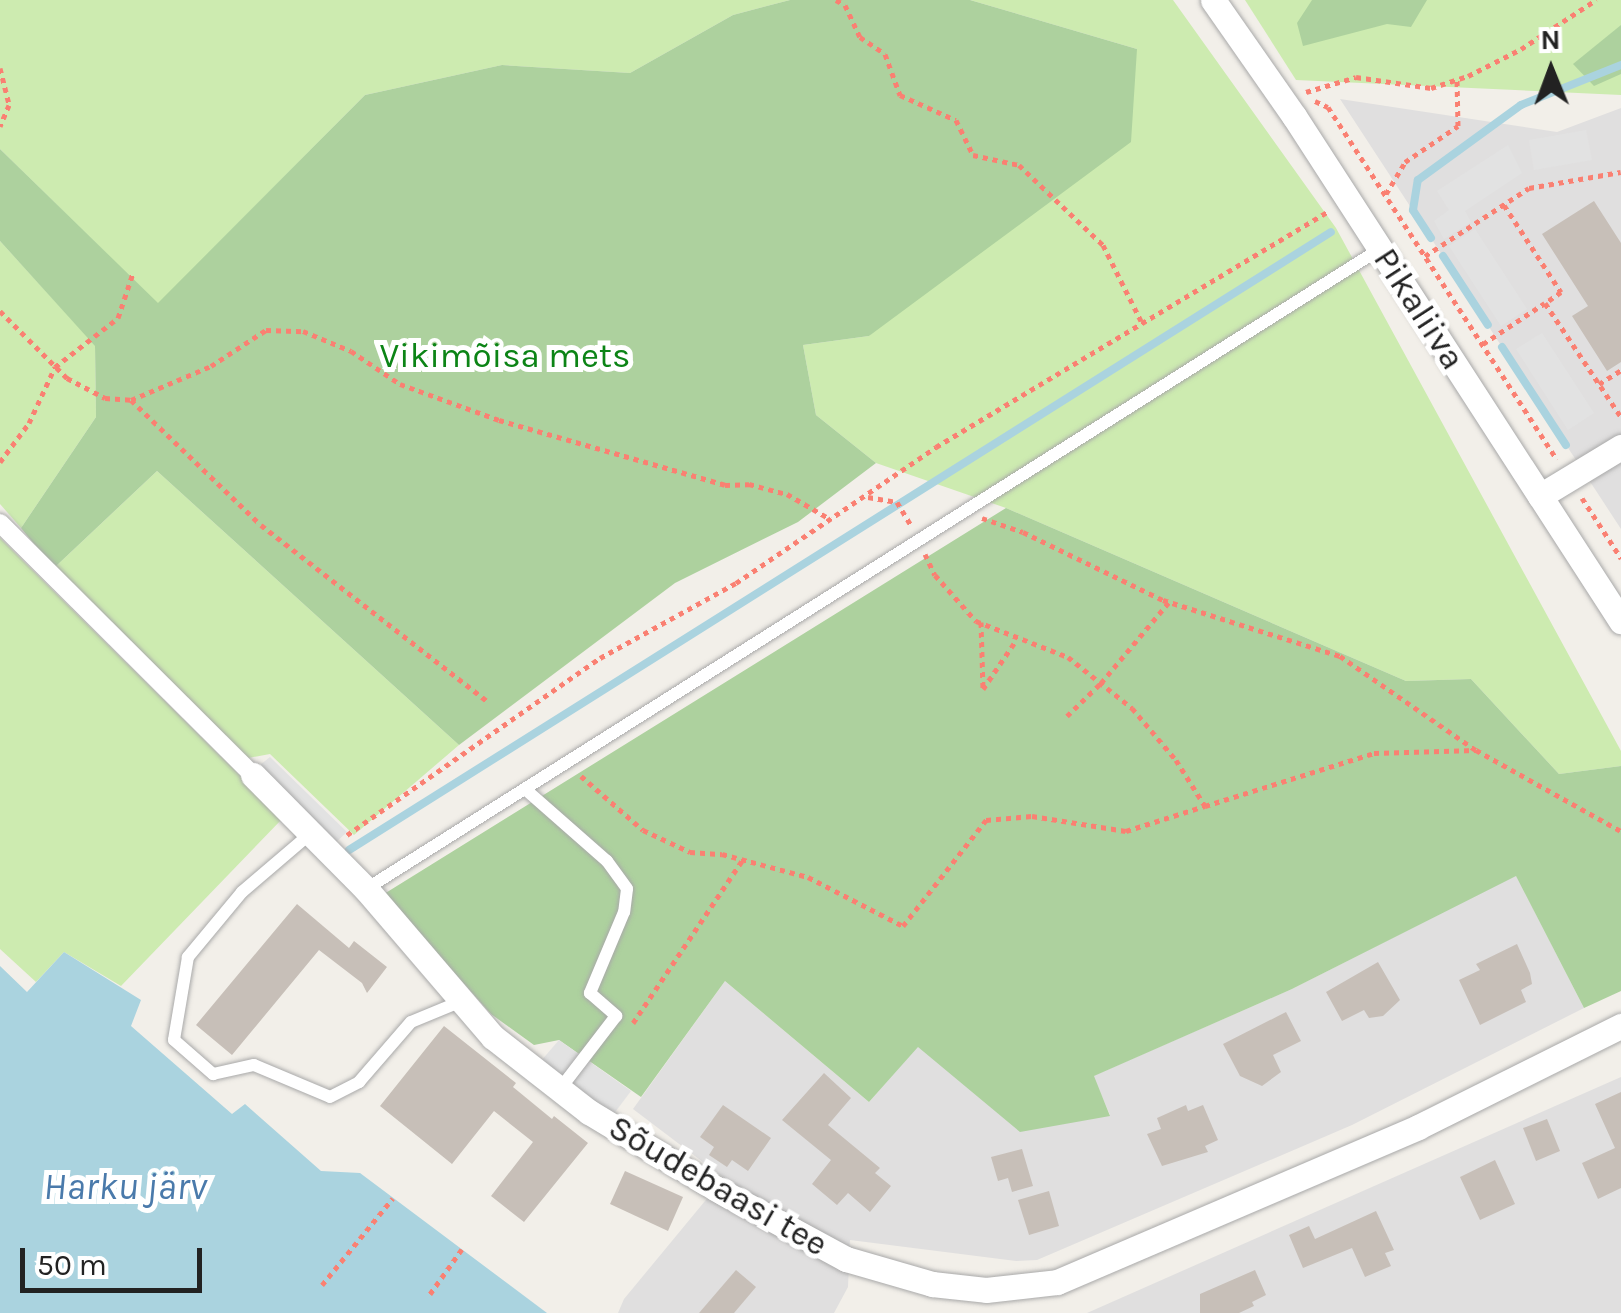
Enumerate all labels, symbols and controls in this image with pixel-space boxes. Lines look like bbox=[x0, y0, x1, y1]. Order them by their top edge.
north arrow bbox=[1501, 20, 1601, 120]
text: N bbox=[1540, 23, 1561, 56]
street label: Pikaliiva bbox=[1364, 240, 1474, 378]
park label: Vikimõisa mets bbox=[380, 335, 630, 377]
street label: Sõudebaasi tee bbox=[601, 1106, 835, 1266]
water label: Harku järv bbox=[43, 1164, 207, 1210]
scale bar bbox=[25, 1228, 208, 1290]
text: 50 m bbox=[37, 1247, 107, 1283]

